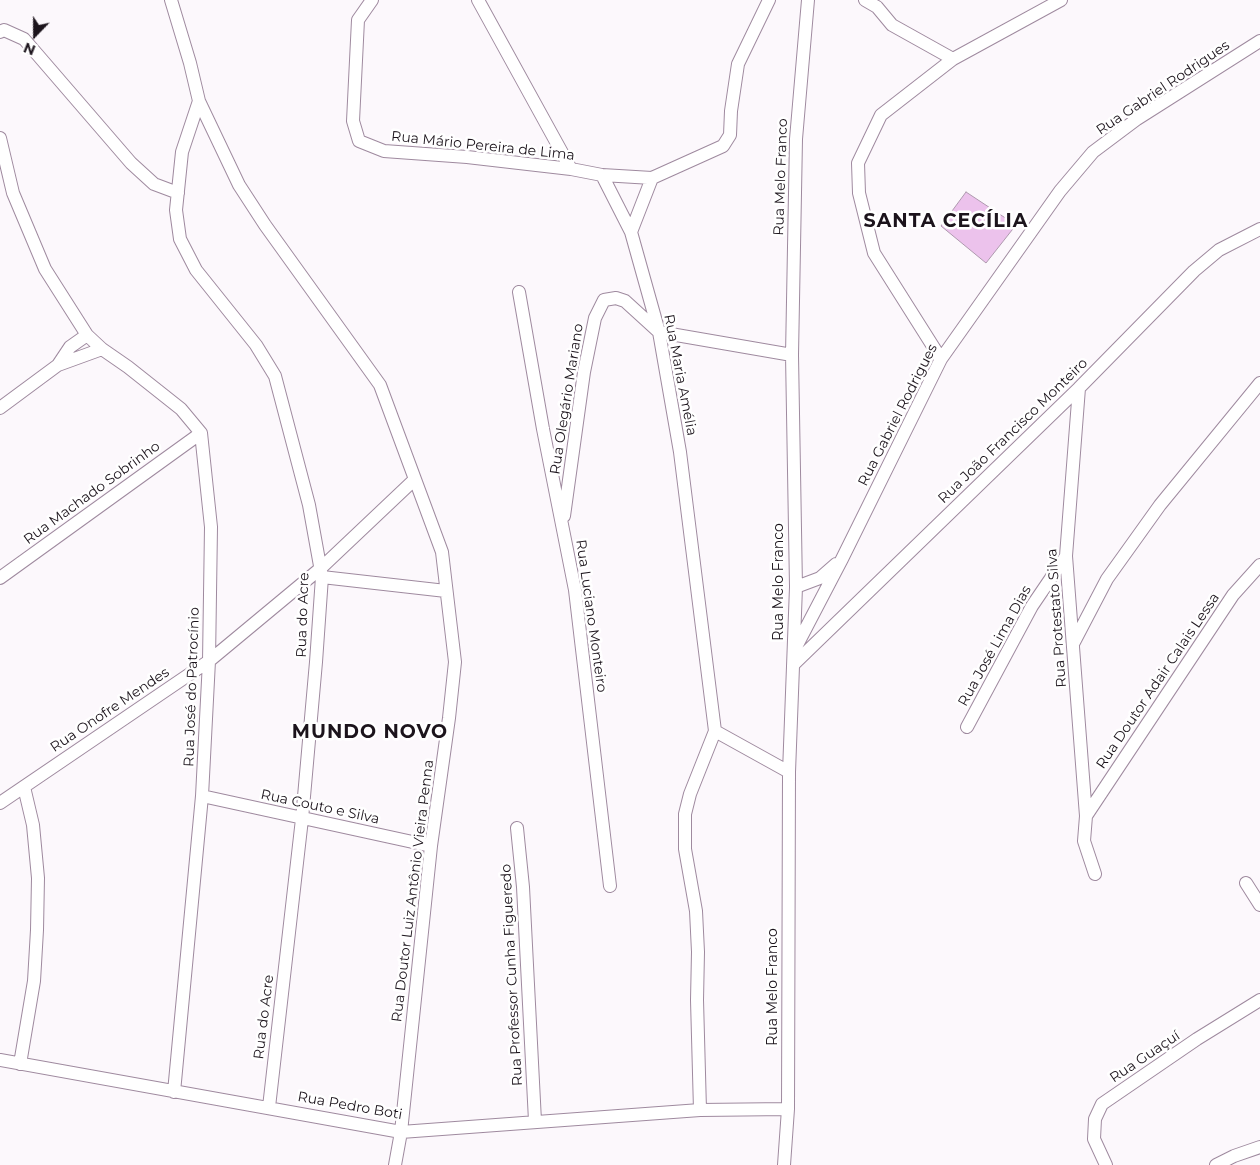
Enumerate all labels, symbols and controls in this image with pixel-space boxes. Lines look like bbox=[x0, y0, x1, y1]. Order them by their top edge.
north arrow bbox=[10, 10, 60, 60]
street label: Rua Gabriel Rodrigues bbox=[1093, 37, 1233, 139]
text: N bbox=[21, 38, 38, 59]
street label: Rua Melo Franco bbox=[771, 118, 791, 236]
street label: Rua Mário Pereira de Lima bbox=[390, 128, 576, 164]
district label: SANTA CECÍLIA bbox=[862, 210, 1030, 232]
street label: Rua Maria Amélia bbox=[660, 313, 700, 437]
street label: Rua Olegário Mariano bbox=[547, 322, 587, 476]
street label: Rua Gabriel Rodrigues bbox=[855, 341, 941, 489]
street label: Rua João Francisco Monteiro bbox=[935, 355, 1091, 507]
street label: Rua Machado Sobrinho bbox=[21, 438, 163, 548]
street label: Rua Melo Franco bbox=[771, 523, 787, 641]
street label: Rua Luciano Monteiro bbox=[572, 538, 610, 694]
street label: Rua Protestato Silva bbox=[1044, 548, 1070, 688]
street label: Rua do Acre bbox=[293, 572, 313, 658]
street label: Rua José Lima Dias bbox=[955, 583, 1035, 709]
street label: Rua Doutor Adair Calais Lessa bbox=[1093, 590, 1223, 772]
street label: Rua José do Patrocínio bbox=[181, 607, 203, 767]
street label: Rua Onofre Mendes bbox=[47, 664, 173, 756]
district label: MUNDO NOVO bbox=[291, 721, 449, 743]
street label: Rua Doutor Luiz Antônio Vieira Penna bbox=[389, 759, 437, 1023]
street label: Rua Couto e Silva bbox=[259, 786, 381, 828]
street label: Rua Professor Cunha Figueredo bbox=[498, 864, 526, 1086]
street label: Rua Melo Franco bbox=[765, 928, 781, 1046]
street label: Rua do Acre bbox=[250, 974, 278, 1060]
street label: Rua Guaçuí bbox=[1107, 1027, 1183, 1087]
street label: Rua Pedro Boti bbox=[296, 1089, 404, 1123]

